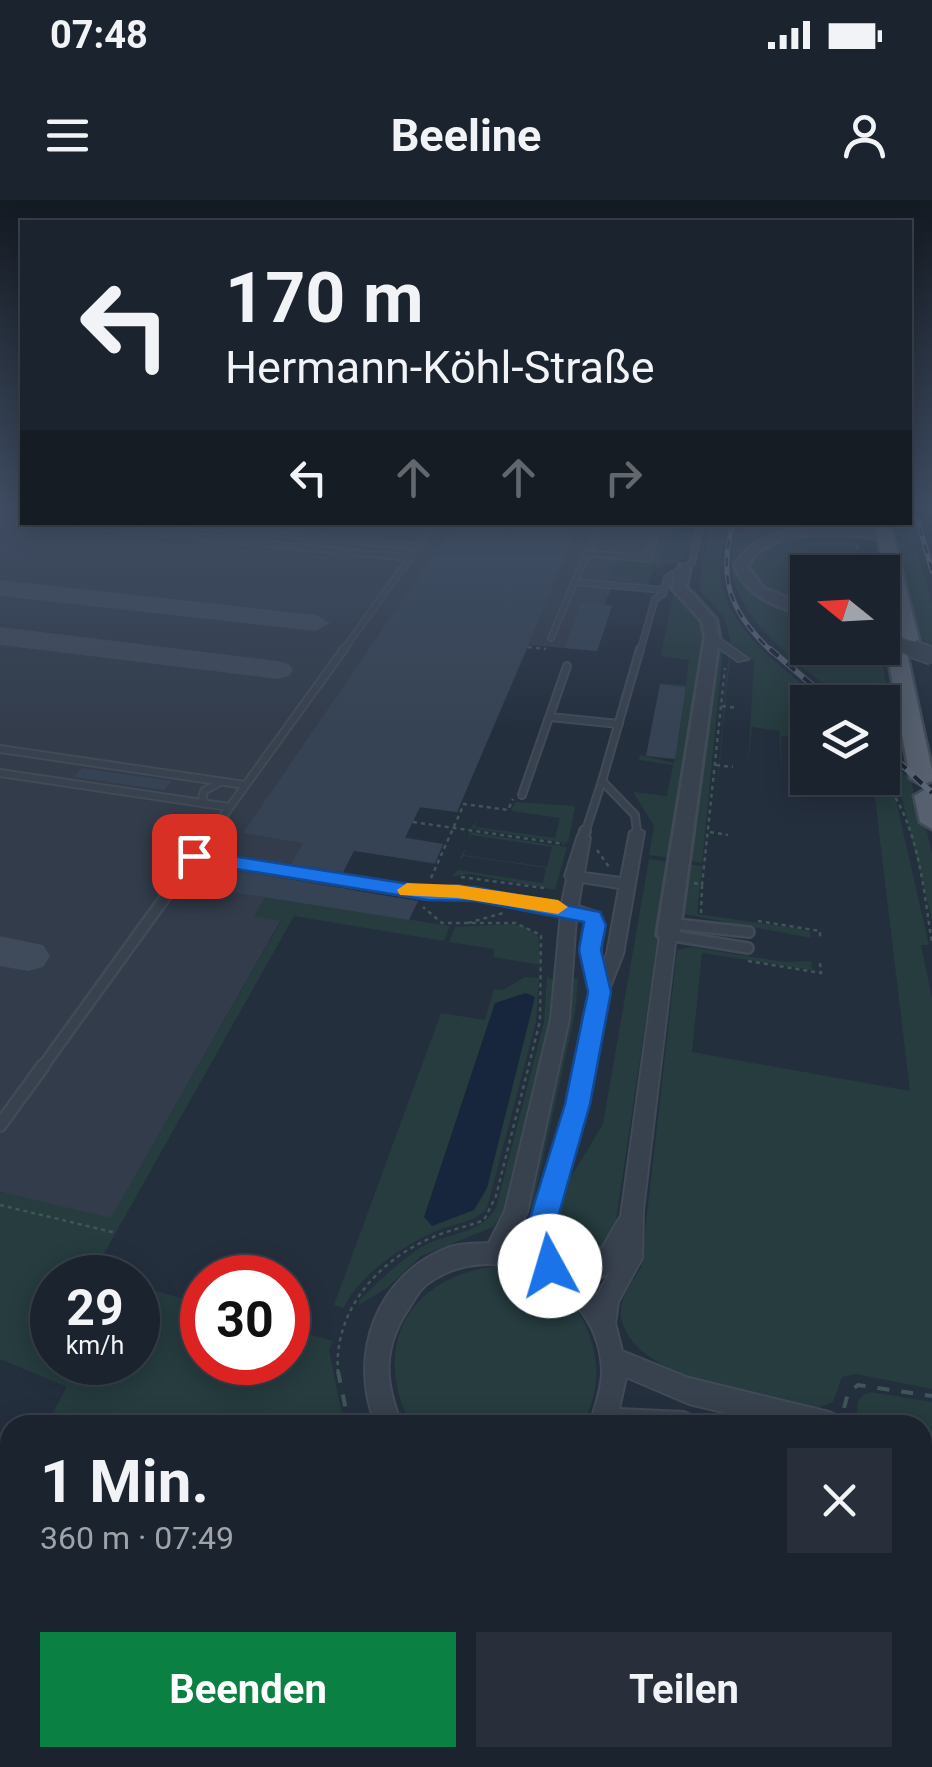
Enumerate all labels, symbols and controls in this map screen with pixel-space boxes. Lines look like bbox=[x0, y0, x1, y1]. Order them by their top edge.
text: 07:48 bbox=[50, 13, 148, 57]
icon: menu bbox=[40, 108, 95, 163]
icon: person bbox=[837, 108, 892, 163]
text: Beeline bbox=[391, 109, 541, 162]
text: 170 m bbox=[225, 257, 424, 339]
icon: left bbox=[60, 260, 190, 390]
text: Hermann-Köhl-Straße bbox=[225, 341, 655, 394]
icon: left bbox=[281, 450, 336, 505]
icon: ahead bbox=[386, 450, 441, 505]
icon: ahead bbox=[491, 450, 546, 505]
icon: right bbox=[596, 450, 651, 505]
north arrow bbox=[790, 555, 900, 665]
map controls bbox=[790, 555, 900, 795]
button: layers bbox=[790, 685, 900, 795]
pin bbox=[152, 814, 237, 899]
icon: arrive bbox=[167, 829, 222, 884]
position arrow bbox=[498, 1214, 602, 1318]
speed limit sign: 30 bbox=[180, 1255, 310, 1385]
text: 29 bbox=[66, 1279, 124, 1337]
text: km/h bbox=[66, 1331, 124, 1360]
text: 1 Min. bbox=[40, 1446, 209, 1517]
button: close bbox=[787, 1448, 892, 1553]
text: 360 m · 07:49 bbox=[40, 1519, 234, 1557]
button: Beenden bbox=[40, 1632, 456, 1747]
button: Teilen bbox=[476, 1632, 892, 1747]

